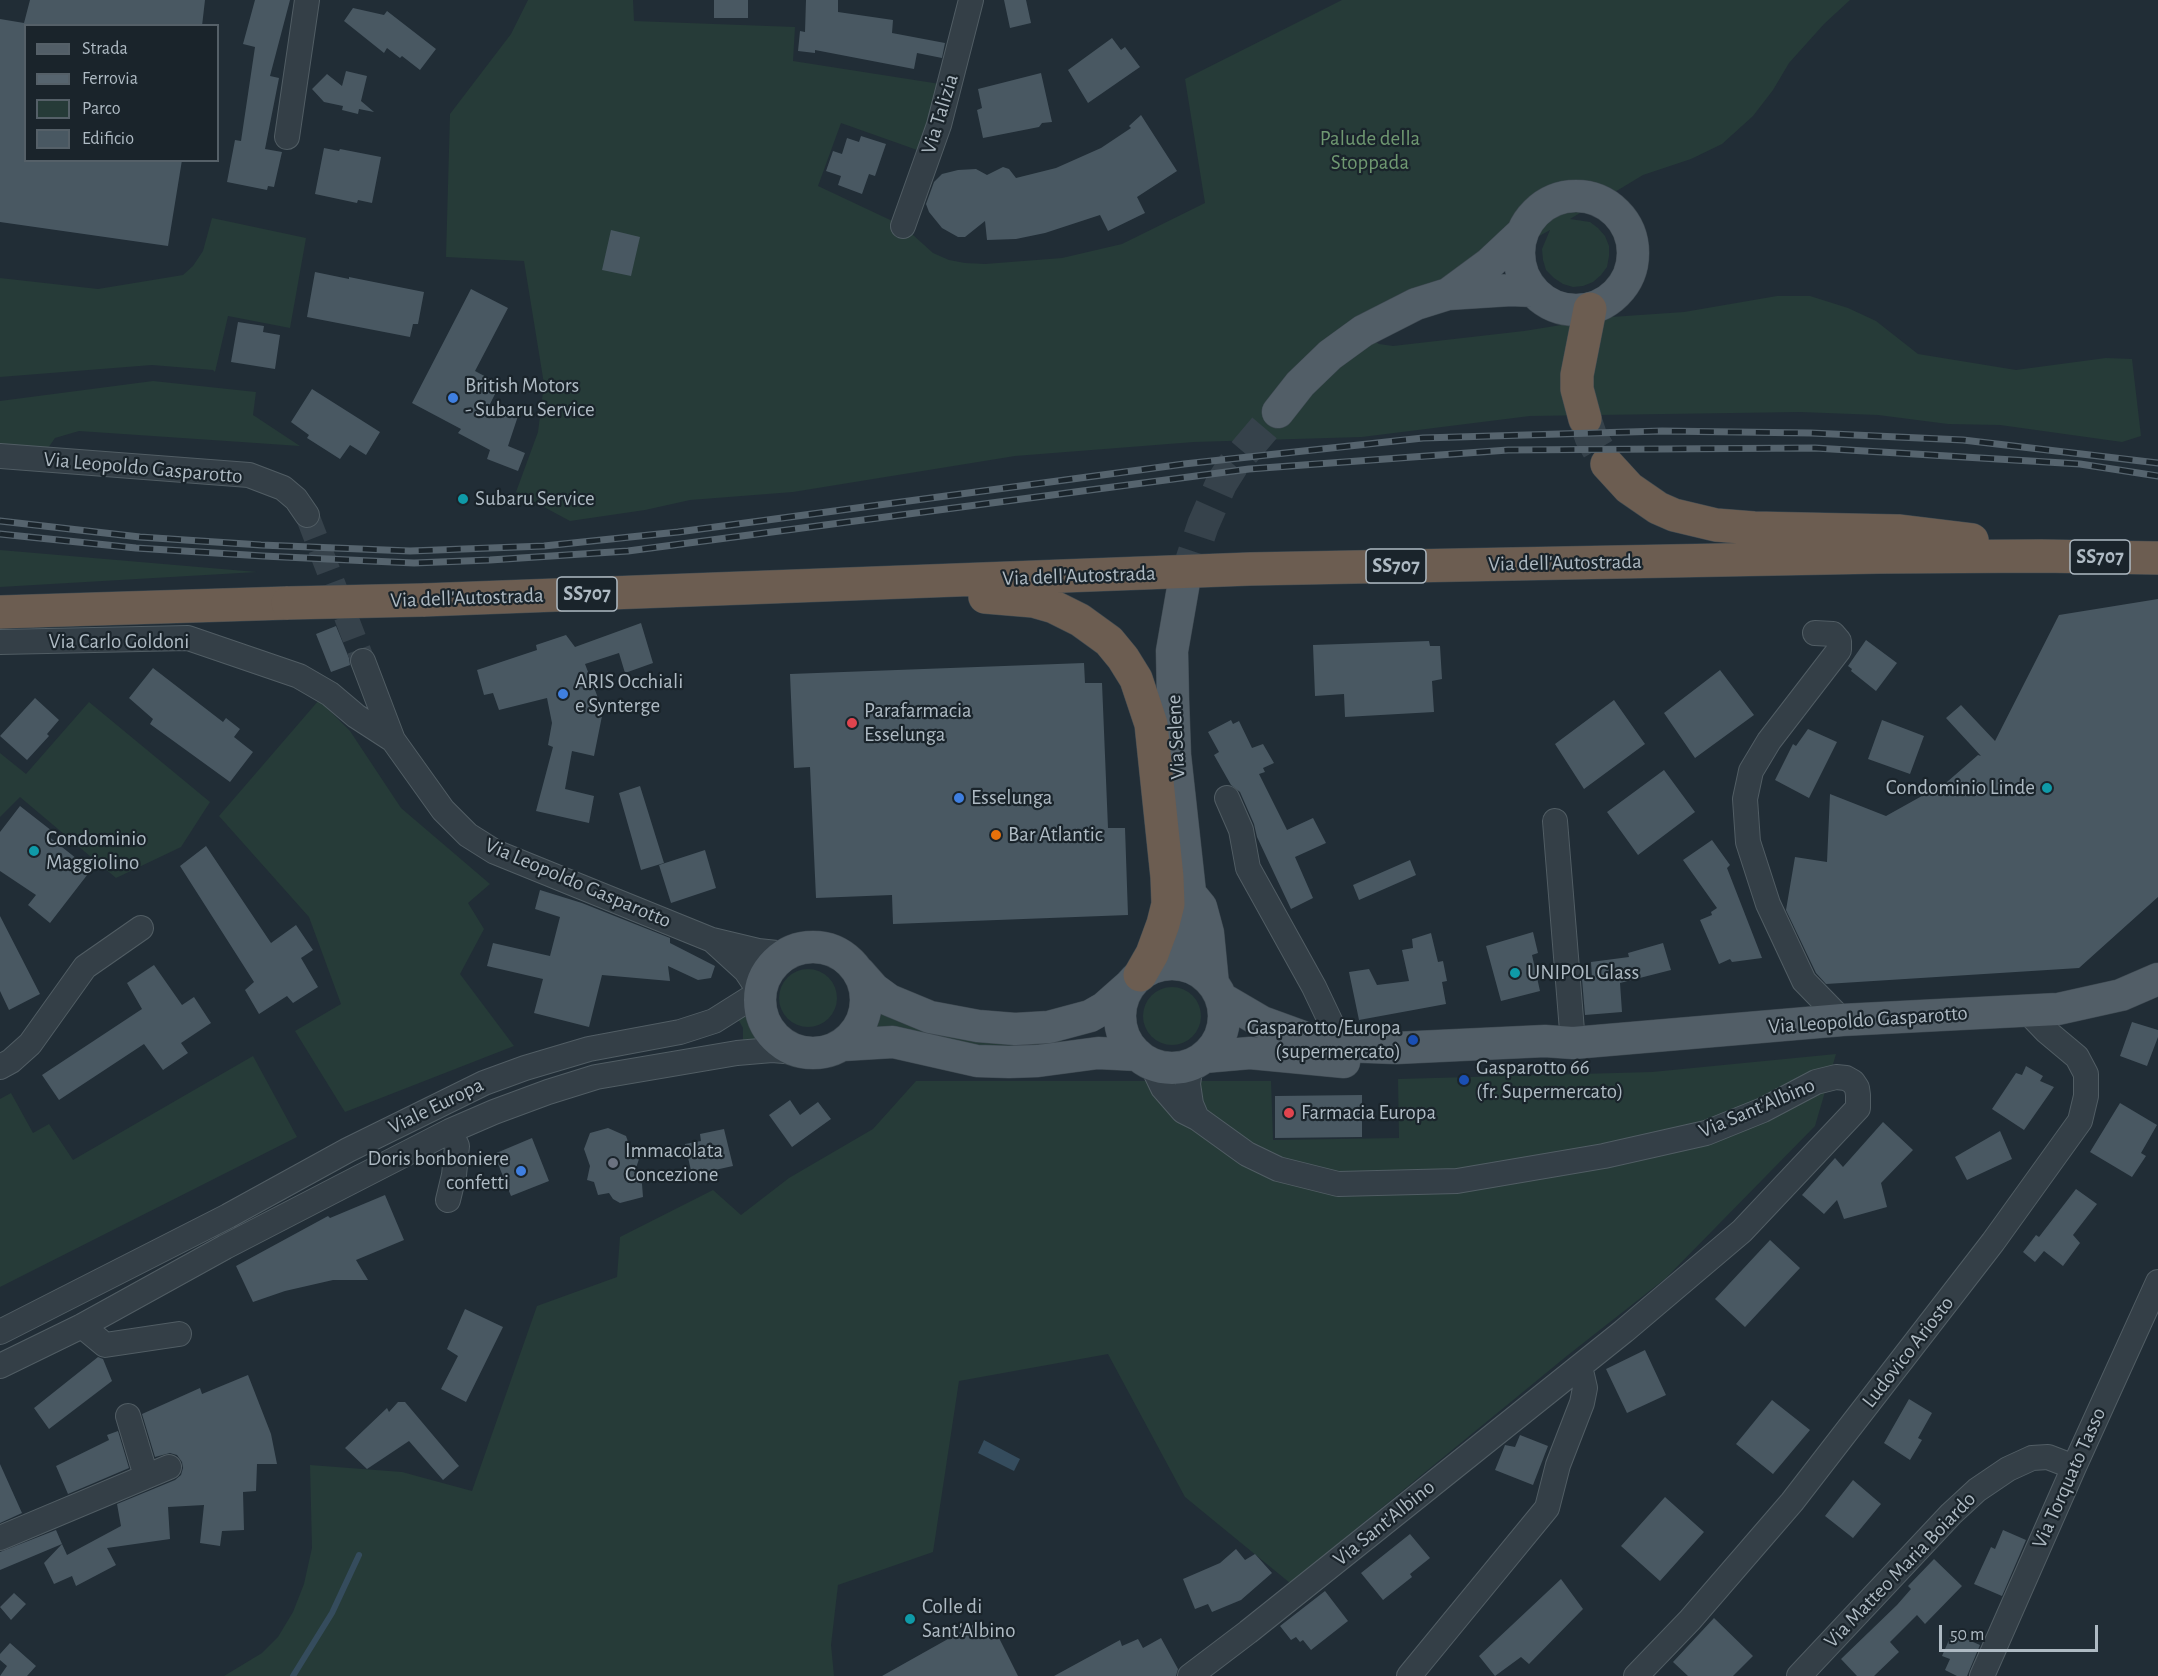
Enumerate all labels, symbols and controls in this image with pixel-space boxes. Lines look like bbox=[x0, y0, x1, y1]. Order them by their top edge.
legend bbox=[24, 24, 219, 162]
text: Strada bbox=[82, 40, 128, 58]
text: Ferrovia bbox=[82, 70, 138, 88]
street label: Via Talizia bbox=[916, 71, 964, 157]
text: Parco bbox=[82, 100, 121, 118]
park label: Palude della Stoppada bbox=[1320, 126, 1420, 176]
text: Edificio bbox=[82, 130, 134, 148]
place label: British Motors - Subaru Service bbox=[465, 373, 595, 423]
marker: British Motors - Subaru Service bbox=[446, 391, 460, 405]
street label: Via Leopoldo Gasparotto bbox=[42, 447, 244, 489]
place label: Subaru Service bbox=[475, 486, 595, 512]
marker: Subaru Service bbox=[456, 492, 470, 506]
road number: SS707 bbox=[2070, 540, 2130, 574]
road number: SS707 bbox=[1366, 549, 1426, 583]
street label: Via dell'Autostrada bbox=[1488, 549, 1642, 577]
street label: Via dell'Autostrada bbox=[1002, 561, 1156, 591]
road number: SS707 bbox=[557, 577, 617, 611]
street label: Via dell'Autostrada bbox=[390, 583, 544, 613]
street label: Via Carlo Goldoni bbox=[49, 629, 189, 655]
place label: ARIS Occhiali e Synterge bbox=[575, 669, 683, 719]
marker: ARIS Occhiali e Synterge bbox=[556, 687, 570, 701]
street label: Via Selene bbox=[1161, 694, 1191, 780]
place label: Parafarmacia Esselunga bbox=[864, 698, 972, 748]
marker: Parafarmacia Esselunga bbox=[845, 716, 859, 730]
place label: Condominio Linde bbox=[1886, 775, 2035, 801]
marker: Condominio Linde bbox=[2040, 781, 2054, 795]
place label: Esselunga bbox=[971, 785, 1053, 811]
marker: Esselunga bbox=[952, 791, 966, 805]
place label: Bar Atlantic bbox=[1008, 822, 1103, 848]
place label: Condominio Maggiolino bbox=[46, 826, 147, 876]
marker: Bar Atlantic bbox=[989, 828, 1003, 842]
street label: Via Leopoldo Gasparotto bbox=[481, 832, 675, 934]
marker: Condominio Maggiolino bbox=[27, 844, 41, 858]
place label: UNIPOL Glass bbox=[1527, 960, 1639, 986]
marker: UNIPOL Glass bbox=[1508, 966, 1522, 980]
street label: Via Leopoldo Gasparotto bbox=[1767, 1000, 1969, 1040]
place label: Gasparotto/Europa (supermercato) bbox=[1247, 1015, 1401, 1065]
marker: Gasparotto/Europa (supermercato) bbox=[1406, 1033, 1420, 1047]
place label: Gasparotto 66 (fr. Supermercato) bbox=[1476, 1055, 1623, 1105]
street label: Viale Europa bbox=[384, 1072, 488, 1140]
street label: Via Sant'Albino bbox=[1695, 1072, 1819, 1144]
marker: Gasparotto 66 (fr. Supermercato) bbox=[1457, 1073, 1471, 1087]
place label: Farmacia Europa bbox=[1301, 1100, 1436, 1126]
marker: Farmacia Europa bbox=[1282, 1106, 1296, 1120]
place label: Immacolata Concezione bbox=[625, 1138, 723, 1188]
place label: Doris bonboniere confetti bbox=[368, 1146, 509, 1196]
marker: Immacolata Concezione bbox=[606, 1156, 620, 1170]
marker: Doris bonboniere confetti bbox=[514, 1164, 528, 1178]
street label: Ludovico Ariosto bbox=[1857, 1291, 1959, 1413]
street label: Via Torquato Tasso bbox=[2027, 1404, 2111, 1552]
street label: Via Sant'Albino bbox=[1328, 1474, 1440, 1572]
street label: Via Matteo Maria Boiardo bbox=[1819, 1487, 1981, 1653]
place label: Colle di Sant'Albino bbox=[922, 1594, 1016, 1644]
marker: Colle di Sant'Albino bbox=[903, 1612, 917, 1626]
scale bar bbox=[1942, 1613, 2101, 1651]
text: 50 m bbox=[1950, 1626, 1984, 1644]

